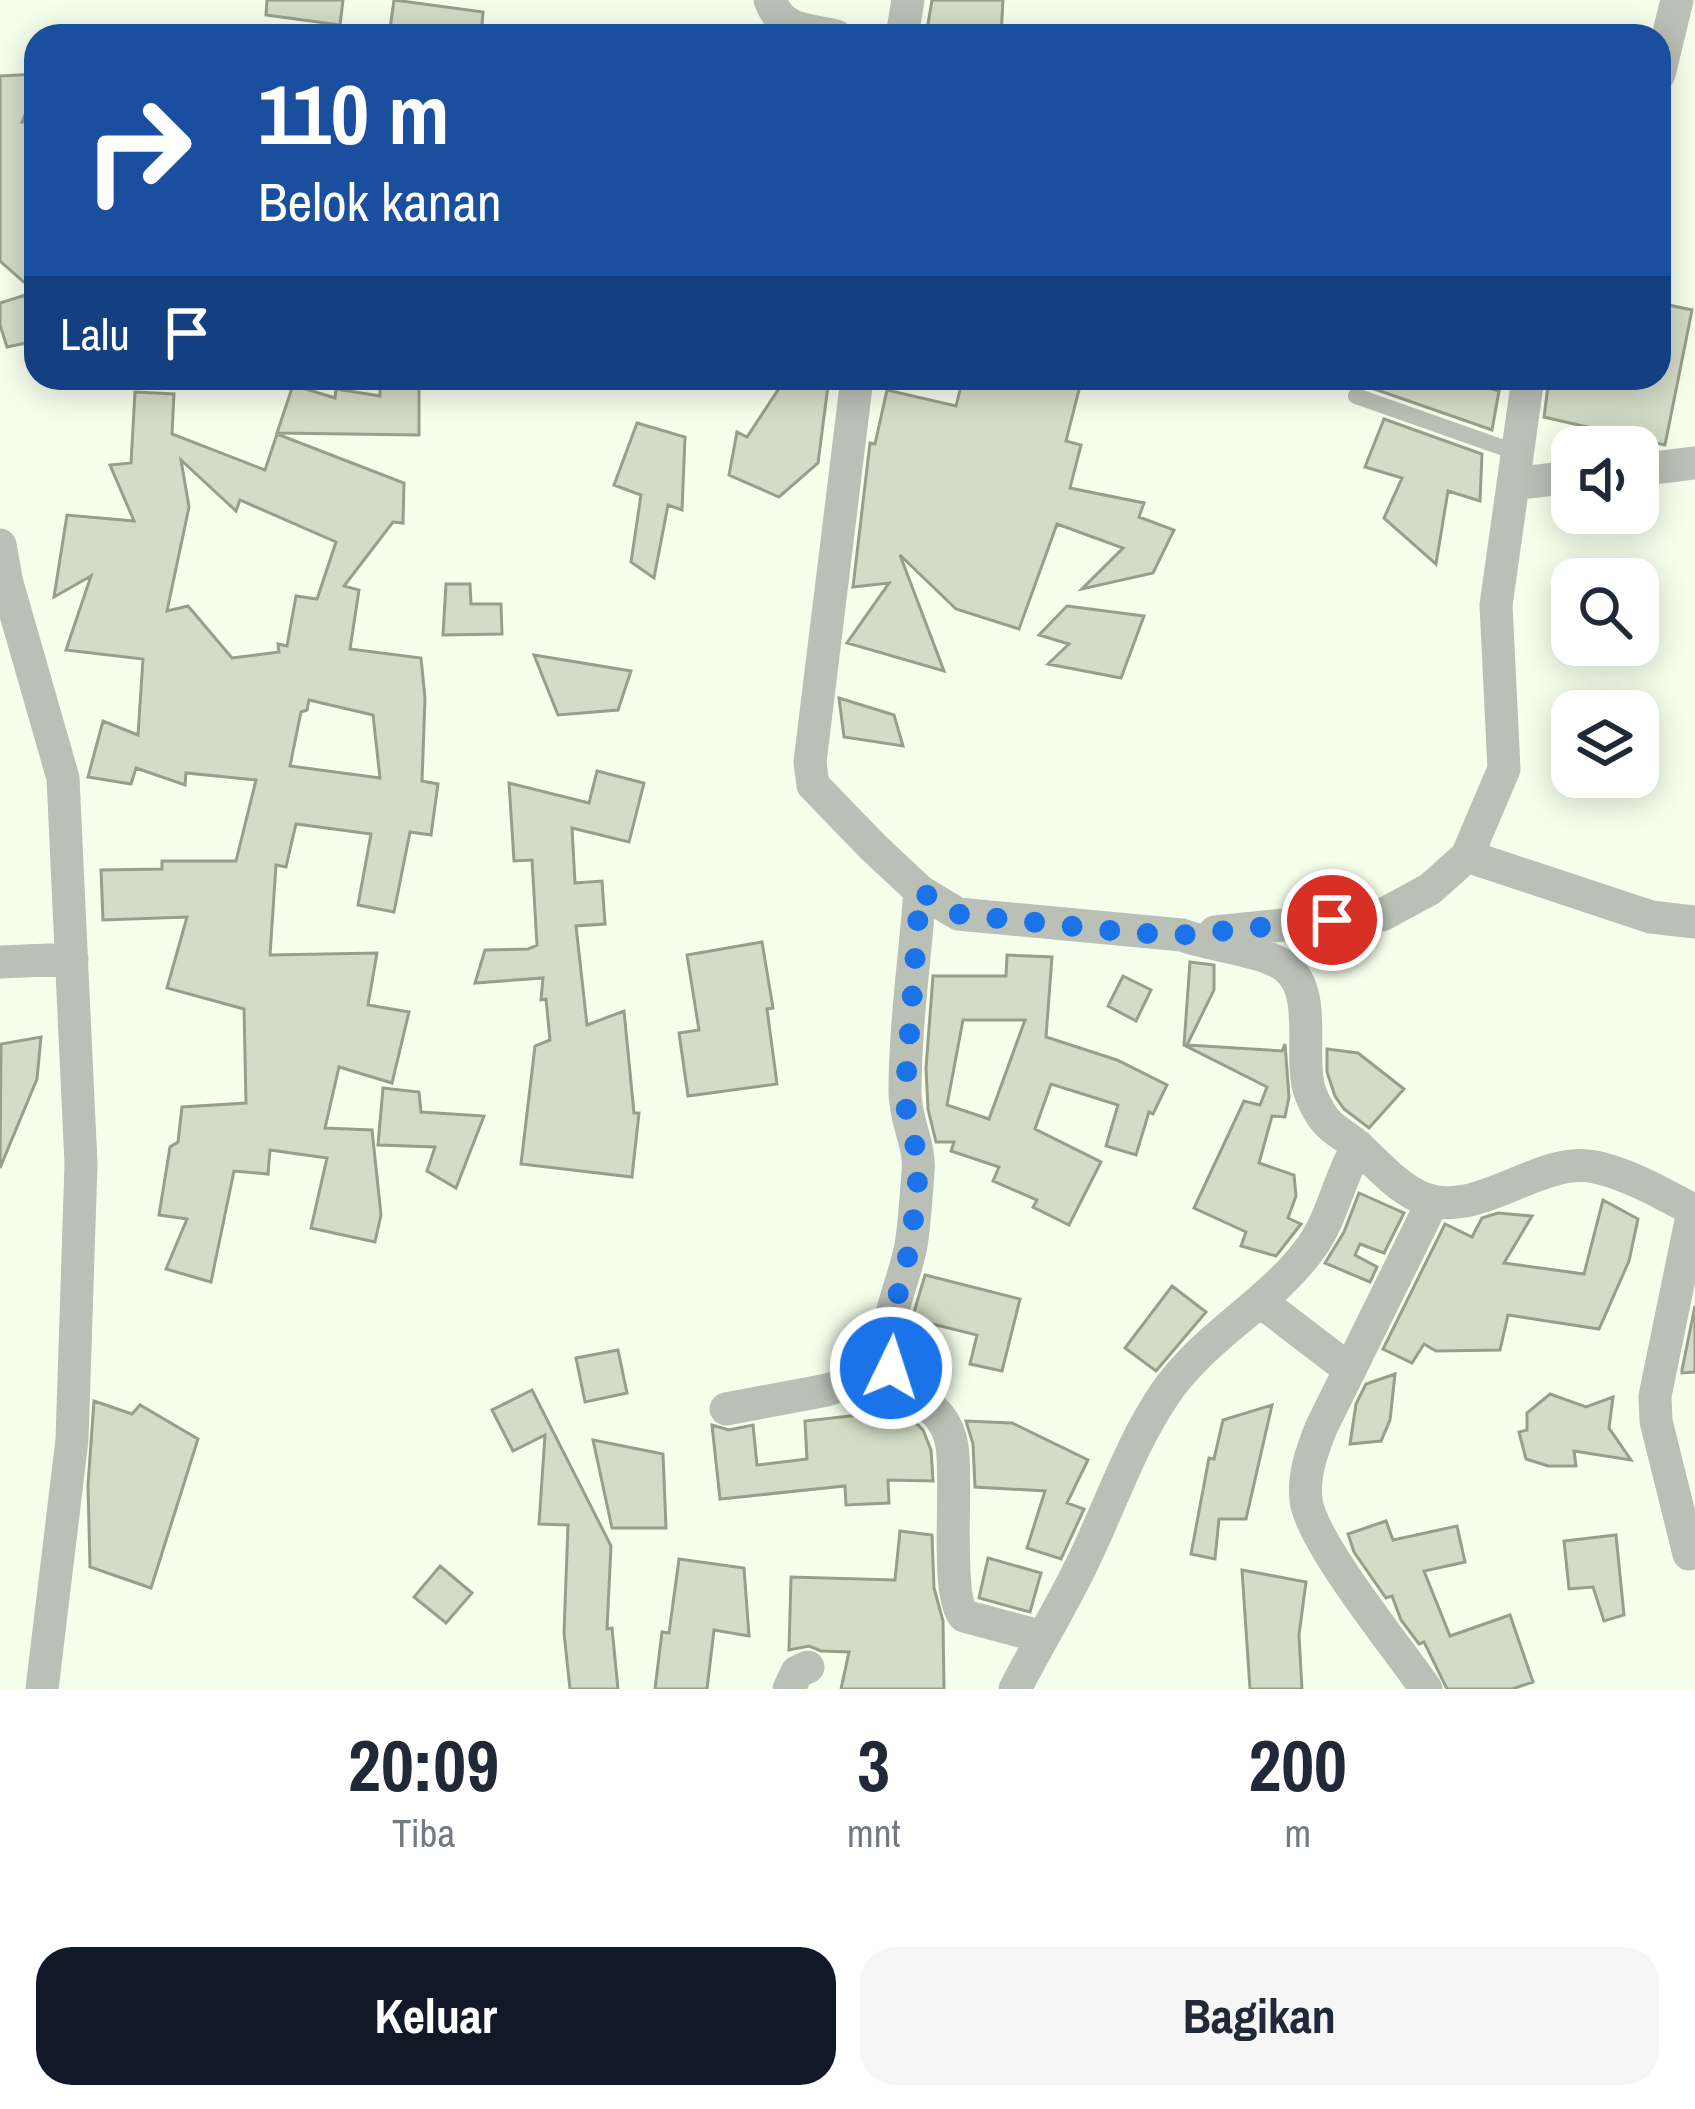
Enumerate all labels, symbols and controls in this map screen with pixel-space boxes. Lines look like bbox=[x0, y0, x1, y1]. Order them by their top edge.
text: 110 m bbox=[258, 57, 450, 170]
icon: right bbox=[60, 72, 216, 228]
text: Belok kanan bbox=[258, 165, 502, 238]
icon: arrive bbox=[154, 300, 220, 366]
text: Lalu bbox=[60, 303, 130, 364]
map controls bbox=[1551, 426, 1659, 798]
button: sound bbox=[1551, 426, 1659, 534]
button: search bbox=[1551, 558, 1659, 666]
button: layers bbox=[1551, 690, 1659, 798]
pin bbox=[1281, 869, 1383, 971]
icon: arrive bbox=[1299, 887, 1365, 953]
position arrow bbox=[828, 1305, 954, 1431]
text: 20:09 bbox=[348, 1716, 499, 1813]
text: 3 bbox=[857, 1716, 890, 1813]
text: 200 bbox=[1248, 1716, 1347, 1813]
text: Tiba bbox=[392, 1807, 455, 1859]
text: mnt bbox=[847, 1807, 900, 1859]
text: m bbox=[1284, 1807, 1311, 1859]
button: Keluar bbox=[36, 1947, 836, 2085]
button: Bagikan bbox=[860, 1947, 1659, 2085]

